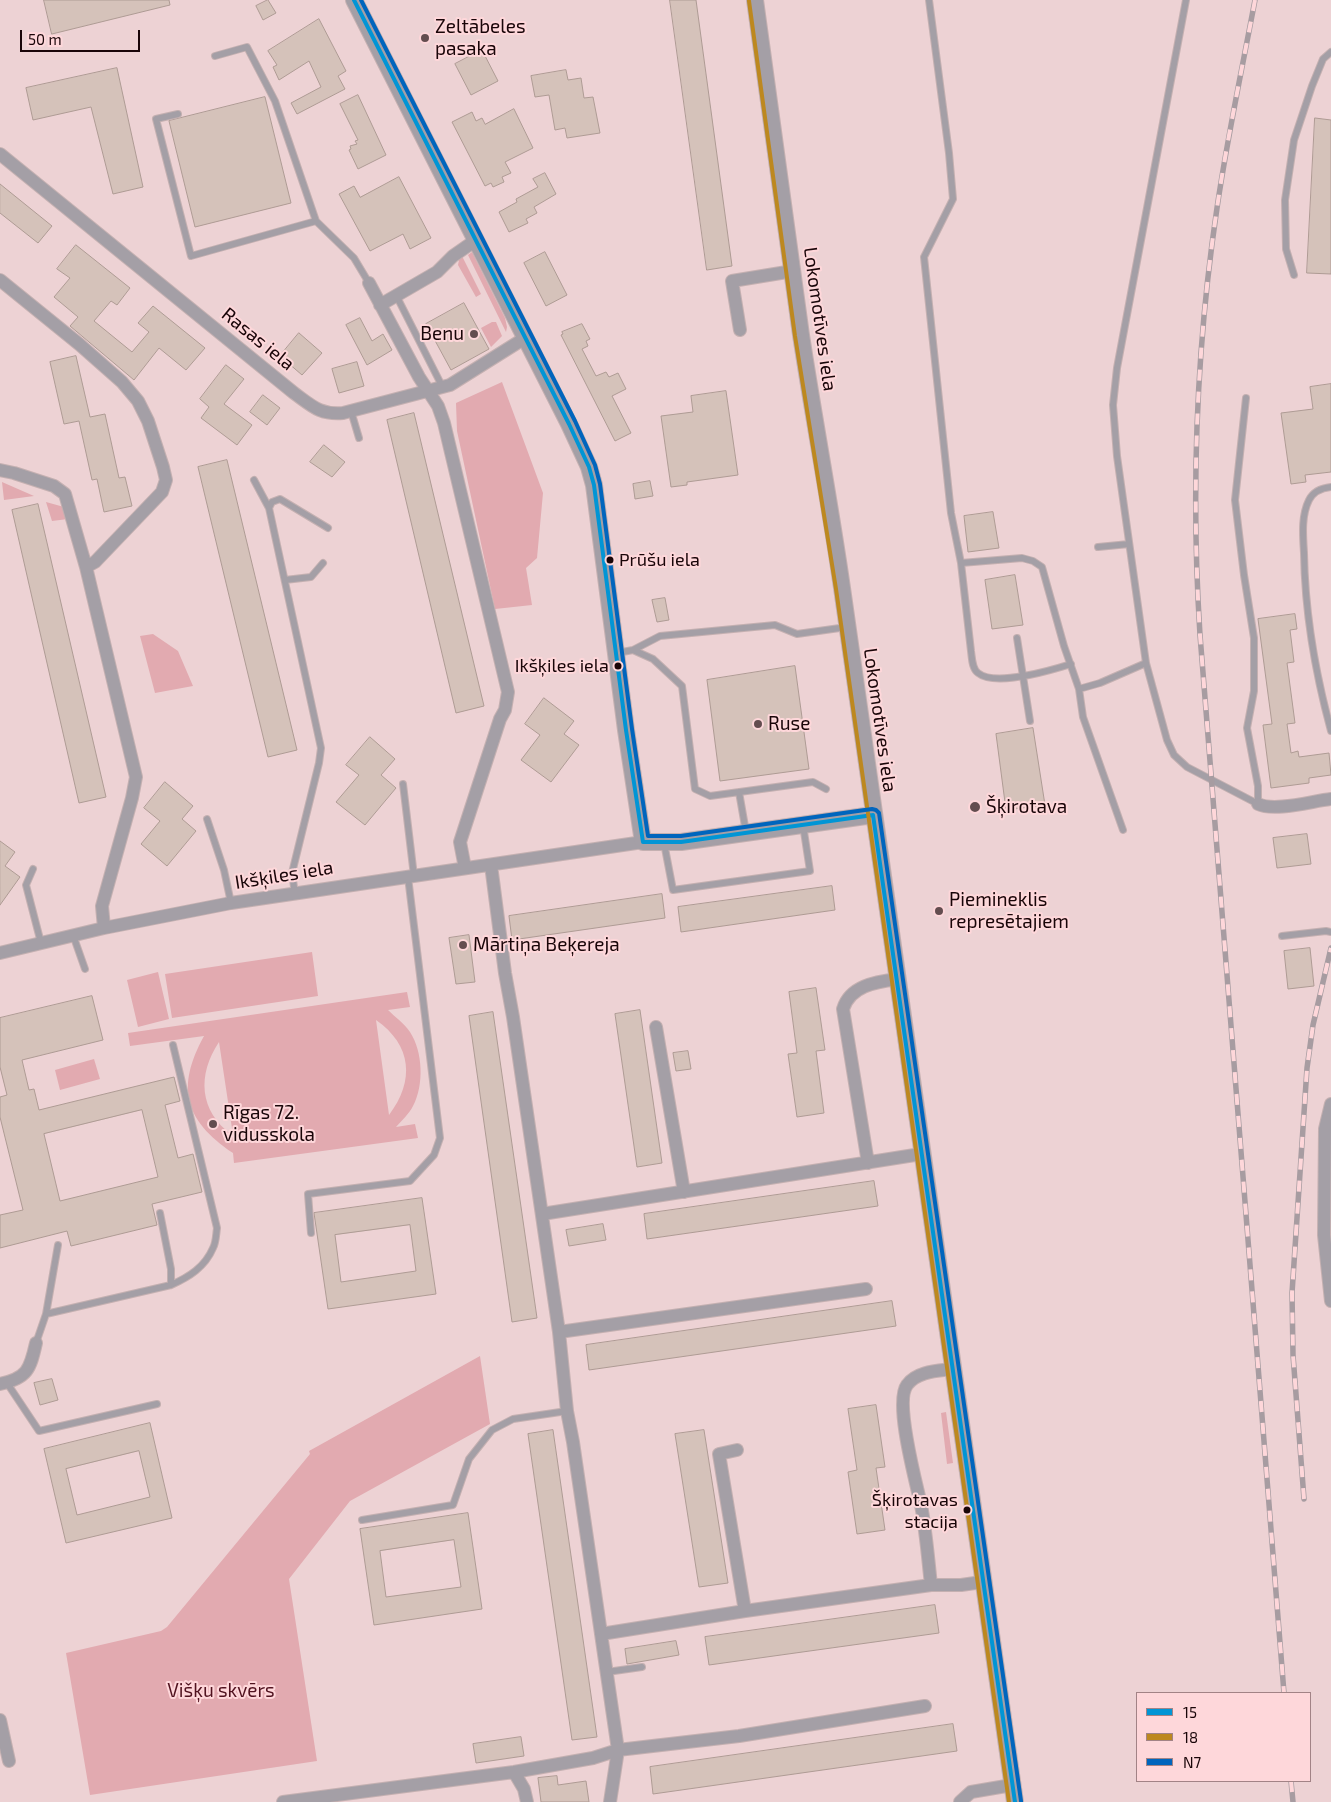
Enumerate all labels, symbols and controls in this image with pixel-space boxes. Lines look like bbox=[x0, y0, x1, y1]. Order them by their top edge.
place label: Zeltābeles pasaka bbox=[435, 16, 526, 60]
scale bar bbox=[22, 20, 142, 52]
text: 50 m bbox=[28, 30, 62, 48]
marker: Zeltābeles pasaka bbox=[419, 32, 431, 44]
street label: Lokomotīves iela bbox=[799, 246, 841, 392]
street label: Rasas iela bbox=[217, 303, 299, 375]
place label: Benu bbox=[420, 323, 464, 345]
marker: Benu bbox=[468, 328, 480, 340]
place label: Prūšu iela bbox=[619, 549, 700, 571]
marker: Prūšu iela bbox=[605, 555, 615, 565]
street label: Lokomotīves iela bbox=[859, 647, 901, 793]
place label: Ikšķiles iela bbox=[515, 655, 609, 677]
marker: Ikšķiles iela bbox=[613, 661, 623, 671]
place label: Ruse bbox=[768, 713, 810, 735]
marker: Ruse bbox=[752, 718, 764, 730]
place label: Šķirotava bbox=[986, 796, 1067, 818]
marker: Šķirotava bbox=[968, 800, 982, 814]
street label: Ikšķiles iela bbox=[233, 856, 335, 894]
place label: Piemineklis represētajiem bbox=[949, 889, 1069, 933]
marker: Piemineklis represētajiem bbox=[933, 905, 945, 917]
place label: Mārtiņa Beķereja bbox=[473, 934, 620, 956]
marker: Mārtiņa Beķereja bbox=[457, 939, 469, 951]
place label: Rīgas 72. vidusskola bbox=[223, 1102, 315, 1146]
marker: Rīgas 72. vidusskola bbox=[207, 1118, 219, 1130]
place label: Šķirotavas stacija bbox=[872, 1489, 958, 1532]
marker: Šķirotavas stacija bbox=[962, 1505, 972, 1515]
park label: Višķu skvērs bbox=[167, 1680, 275, 1702]
legend bbox=[1136, 1692, 1311, 1782]
text: 15 bbox=[1183, 1703, 1197, 1721]
text: 18 bbox=[1183, 1728, 1198, 1746]
text: N7 bbox=[1183, 1753, 1201, 1771]

